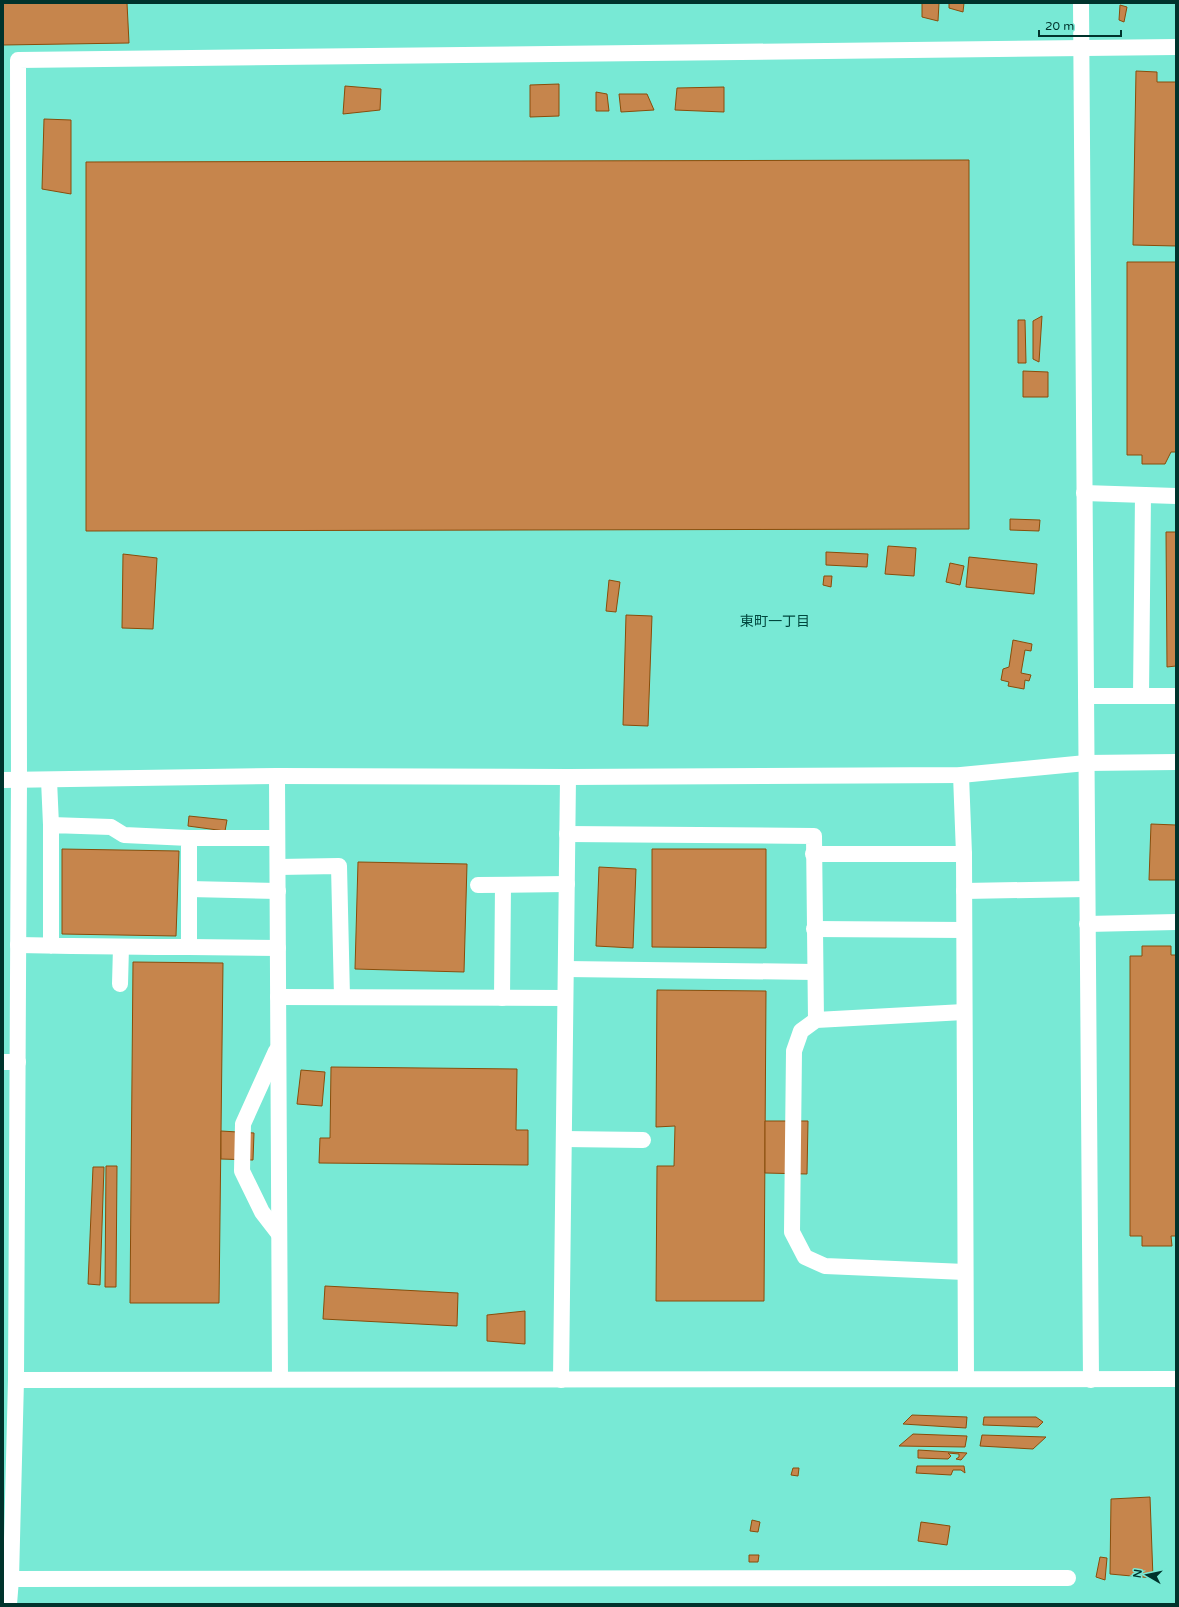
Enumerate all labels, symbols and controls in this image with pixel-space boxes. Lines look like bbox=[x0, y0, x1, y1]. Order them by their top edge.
scale bar bbox=[1039, 12, 1121, 38]
text: 20 m bbox=[1045, 19, 1074, 33]
district label: 東町一丁目 bbox=[740, 613, 810, 630]
north arrow bbox=[1127, 1555, 1167, 1595]
text: N bbox=[1131, 1568, 1145, 1579]

